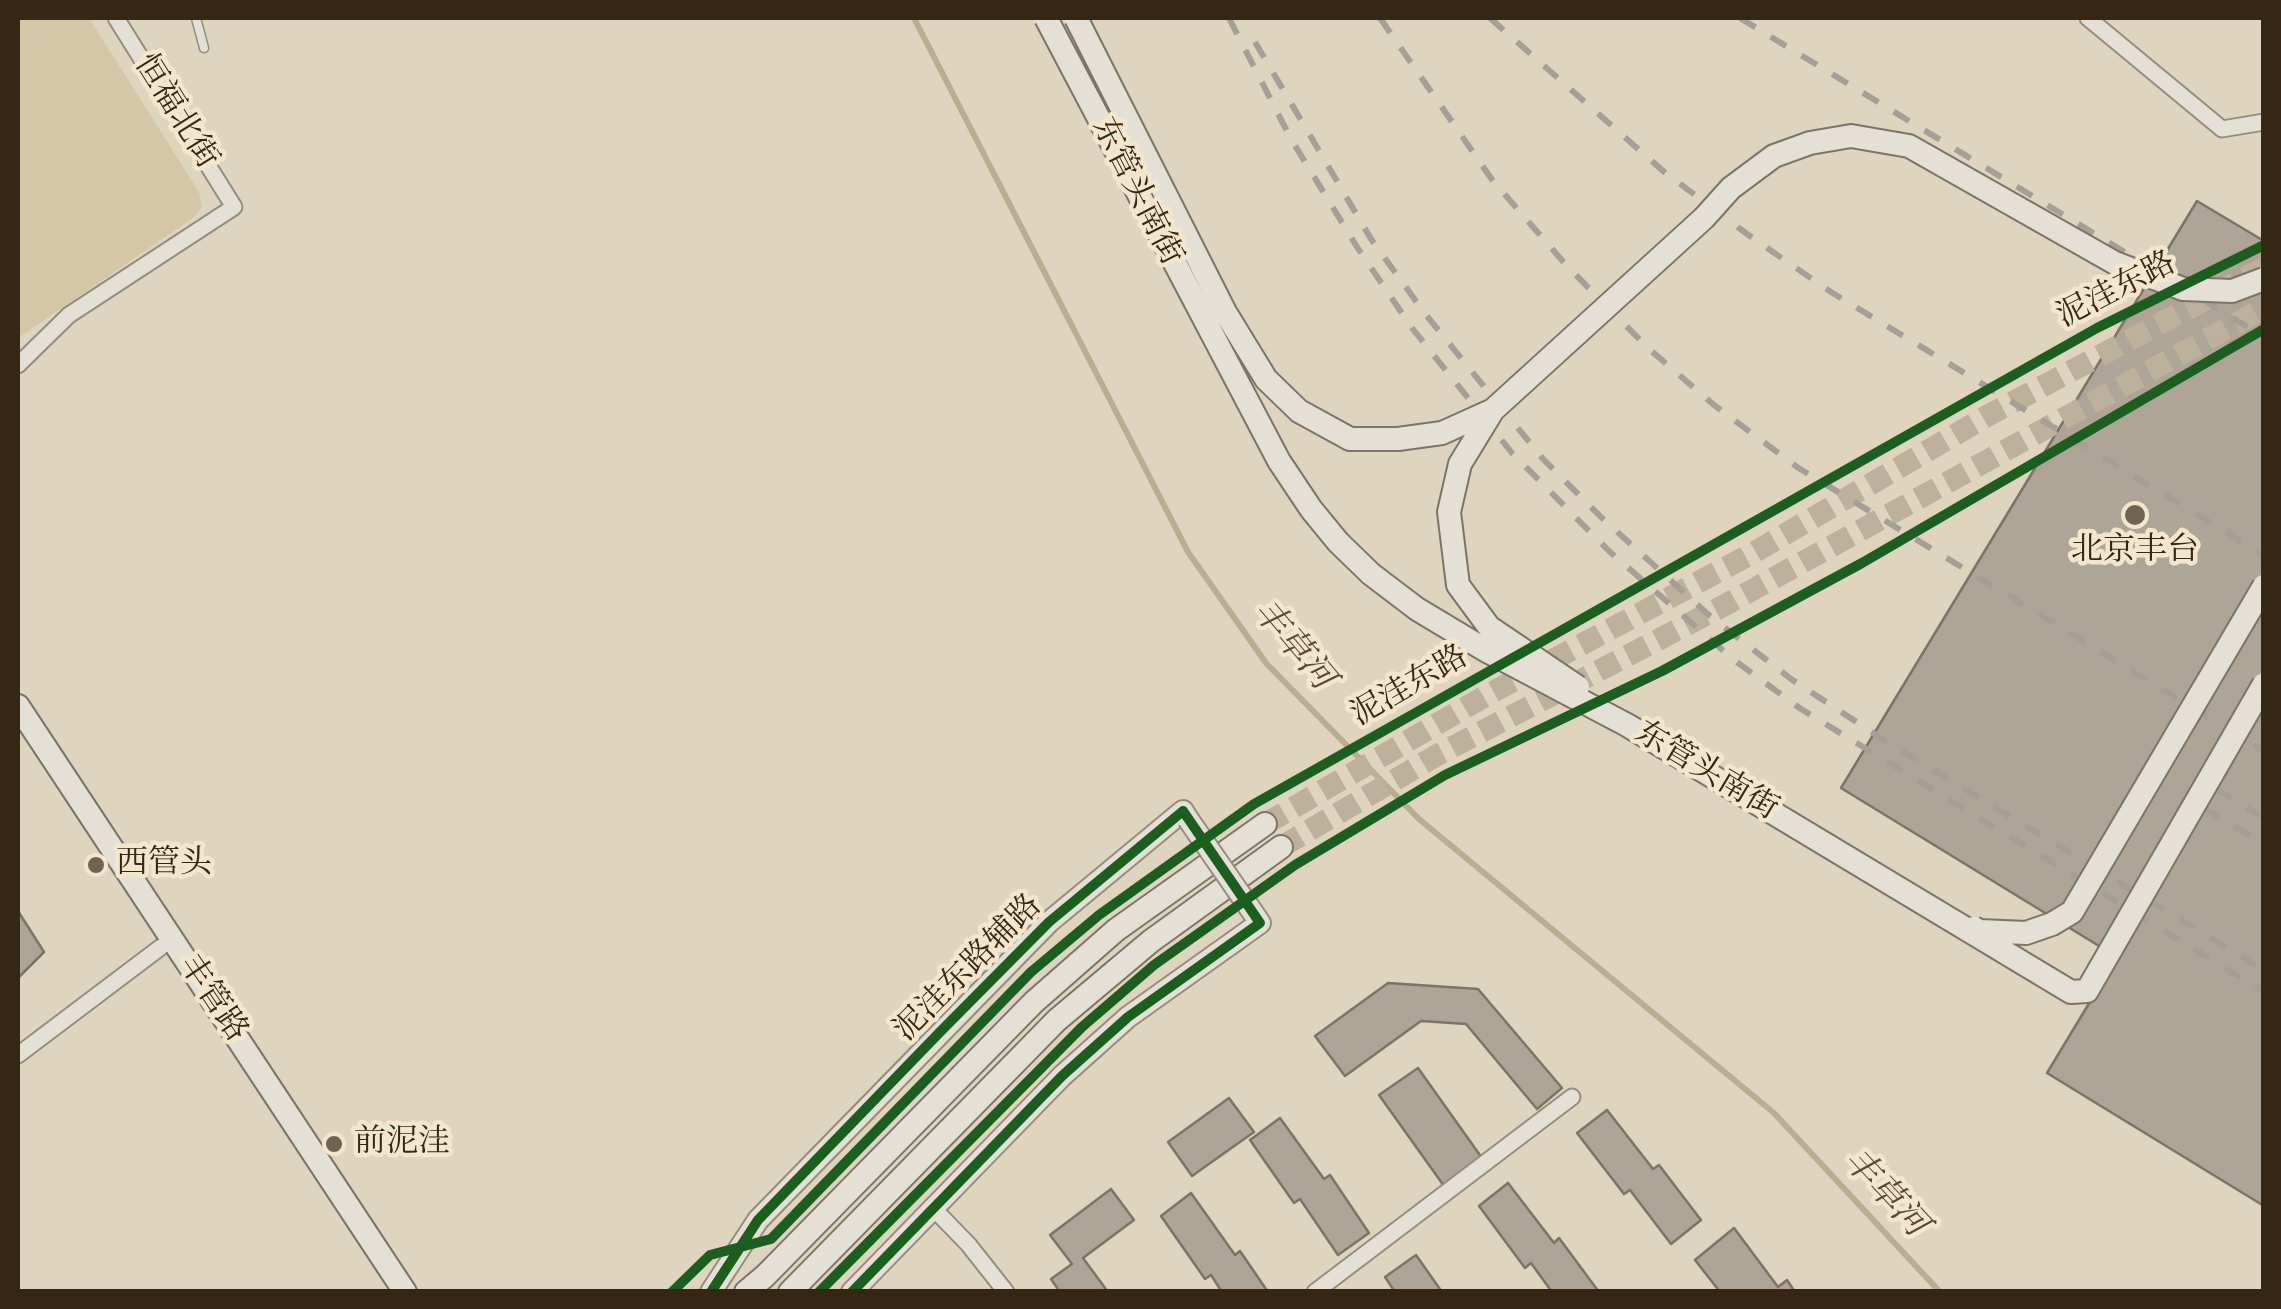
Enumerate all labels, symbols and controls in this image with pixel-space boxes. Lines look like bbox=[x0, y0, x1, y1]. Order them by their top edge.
street label: 恒福北街 bbox=[125, 48, 225, 176]
street label: 东管头南街 bbox=[1083, 112, 1189, 272]
street label: 泥洼东路 bbox=[2051, 245, 2183, 337]
marker: 北京丰台 bbox=[2122, 502, 2148, 528]
place label: 北京丰台 bbox=[2071, 533, 2199, 571]
water label: 丰草河 bbox=[1242, 592, 1342, 700]
street label: 泥洼东路 bbox=[1345, 638, 1475, 736]
street label: 东管头南街 bbox=[1628, 714, 1784, 830]
place label: 西管头 bbox=[116, 846, 212, 884]
marker: 西管头 bbox=[85, 854, 107, 876]
street label: 泥洼东路辅路 bbox=[888, 888, 1050, 1050]
street label: 丰管路 bbox=[169, 948, 255, 1050]
place label: 前泥洼 bbox=[354, 1125, 450, 1163]
marker: 前泥洼 bbox=[323, 1133, 345, 1155]
water label: 丰草河 bbox=[1833, 1141, 1935, 1247]

